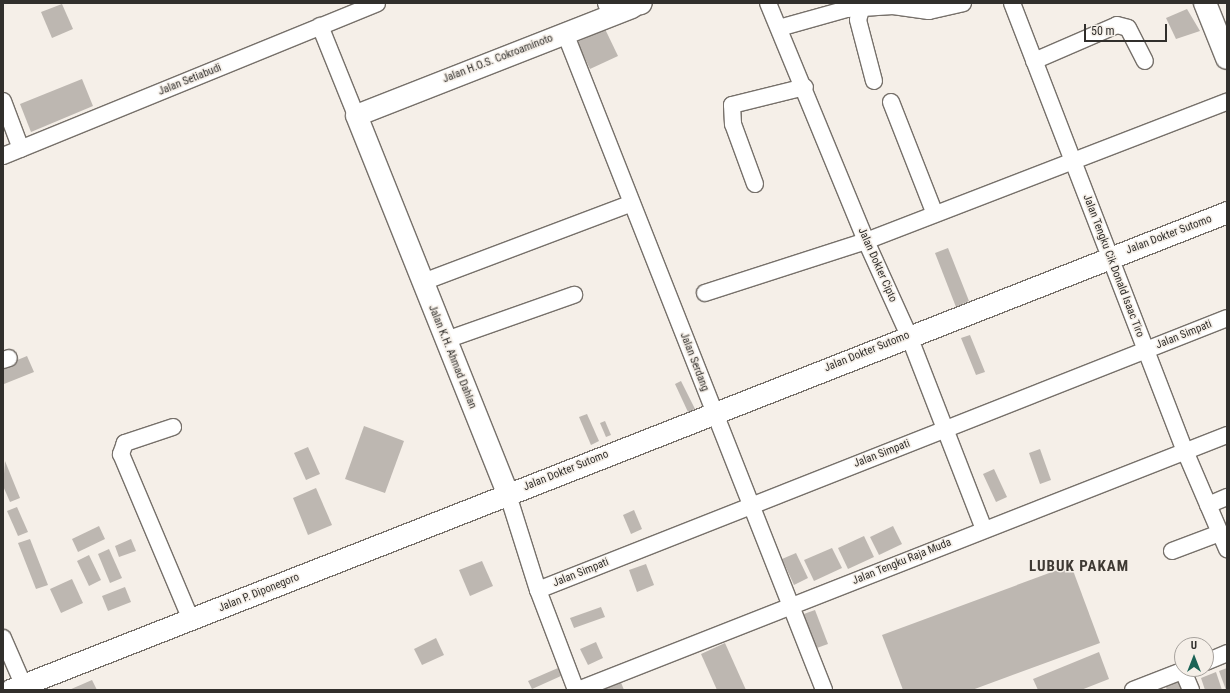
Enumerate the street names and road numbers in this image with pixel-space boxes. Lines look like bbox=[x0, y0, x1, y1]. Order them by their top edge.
street label: Jalan H.O.S. Cokroaminoto bbox=[441, 32, 555, 86]
street label: Jalan Setiabudi bbox=[157, 61, 223, 99]
street label: Jalan Tengku Cik Donald Isaac Tiro bbox=[1080, 193, 1146, 339]
street label: Jalan Dokter Sutomo bbox=[1124, 213, 1214, 257]
street label: Jalan Dokter Cipto bbox=[855, 226, 899, 304]
street label: Jalan K.H. Ahmad Dahlan bbox=[425, 303, 479, 411]
street label: Jalan Simpati bbox=[1154, 318, 1214, 352]
street label: Jalan Dokter Sutomo bbox=[822, 329, 912, 375]
street label: Jalan Serdang bbox=[677, 331, 711, 393]
street label: Jalan Simpati bbox=[852, 437, 912, 471]
street label: Jalan Dokter Sutomo bbox=[521, 448, 611, 494]
street label: Jalan Tengku Raja Muda bbox=[850, 536, 954, 588]
street label: Jalan Simpati bbox=[551, 556, 611, 590]
street label: Jalan P. Diponegoro bbox=[217, 571, 301, 615]

